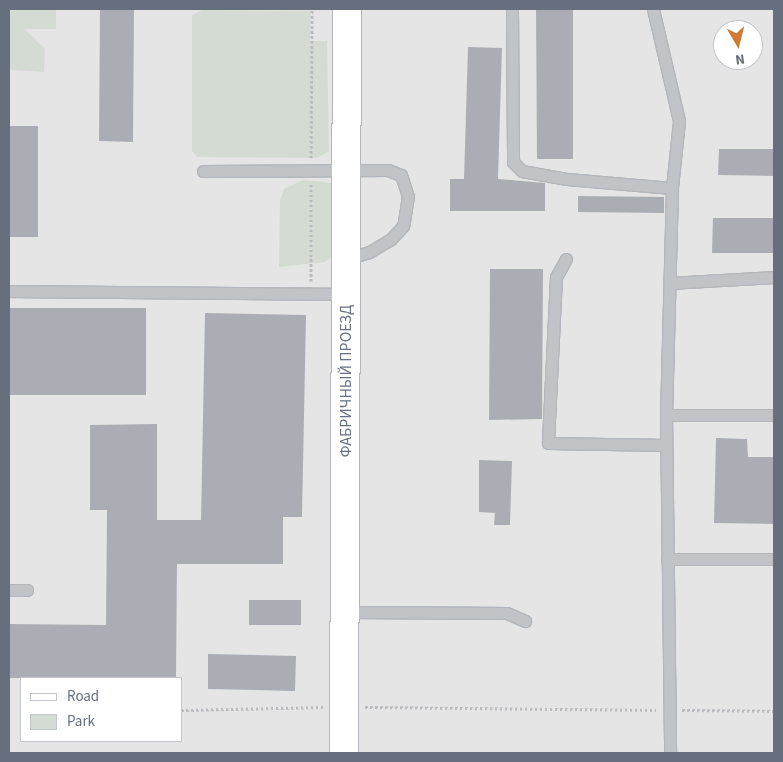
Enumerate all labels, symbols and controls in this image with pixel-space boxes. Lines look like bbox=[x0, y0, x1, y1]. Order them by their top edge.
north arrow bbox=[713, 20, 763, 70]
text: N bbox=[734, 48, 746, 69]
street label: ФАБРИЧНЫЙ ПРОЕЗД bbox=[336, 305, 356, 457]
legend bbox=[20, 677, 182, 742]
text: Road bbox=[67, 686, 99, 707]
text: Park bbox=[67, 711, 95, 732]

